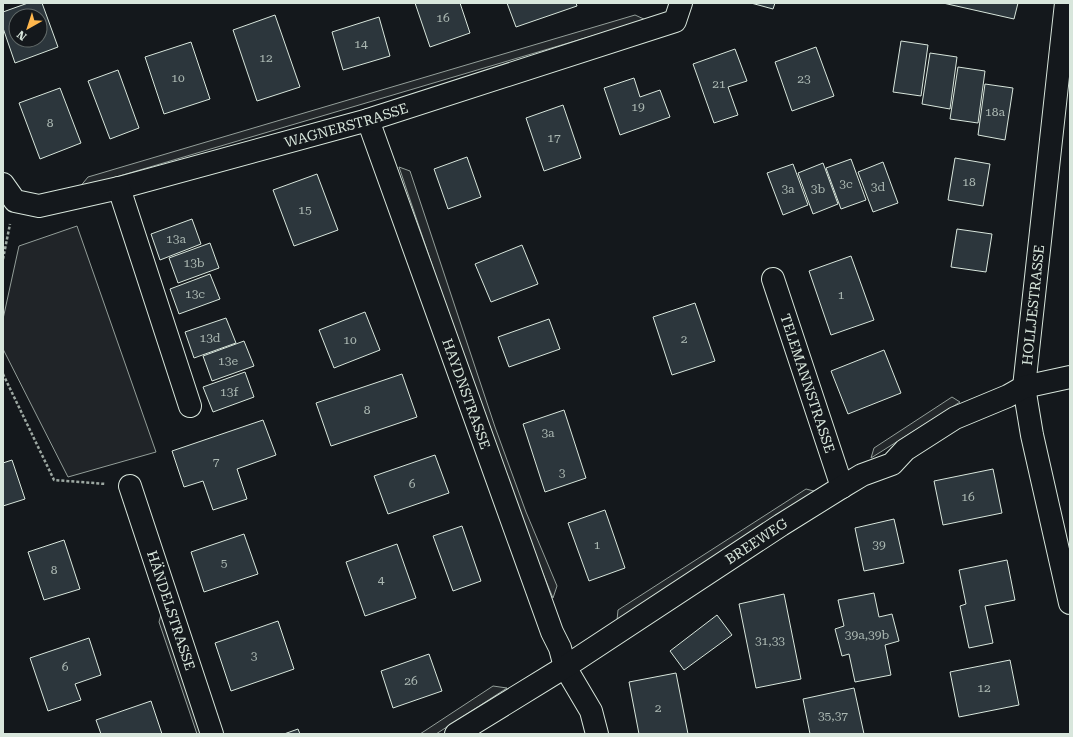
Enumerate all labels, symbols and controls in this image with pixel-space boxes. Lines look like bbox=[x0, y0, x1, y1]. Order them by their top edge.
north arrow bbox=[8, 8, 48, 48]
house number: 16 bbox=[436, 11, 450, 25]
text: N bbox=[14, 27, 29, 43]
house number: 14 bbox=[354, 37, 368, 51]
house number: 12 bbox=[259, 51, 273, 65]
house number: 10 bbox=[171, 71, 185, 85]
house number: 23 bbox=[797, 72, 811, 86]
house number: 21 bbox=[712, 77, 726, 91]
street label: WAGNERSTRASSE bbox=[282, 100, 410, 150]
house number: 19 bbox=[631, 100, 645, 114]
house number: 18a bbox=[985, 105, 1005, 119]
house number: 8 bbox=[47, 116, 54, 130]
house number: 17 bbox=[547, 131, 561, 145]
house number: 18 bbox=[962, 175, 976, 189]
house number: 3c bbox=[839, 177, 853, 191]
house number: 3d bbox=[871, 180, 886, 194]
house number: 3a bbox=[781, 182, 795, 196]
house number: 3b bbox=[811, 182, 825, 196]
house number: 15 bbox=[298, 203, 312, 217]
house number: 13a bbox=[166, 232, 186, 246]
street label: HOLLJESTRASSE bbox=[1019, 244, 1047, 366]
house number: 13b bbox=[183, 256, 205, 270]
house number: 13c bbox=[185, 287, 205, 301]
house number: 1 bbox=[838, 288, 845, 302]
street label: TELEMANNSTRASSE bbox=[777, 312, 838, 455]
house number: 13d bbox=[199, 331, 221, 345]
house number: 2 bbox=[681, 332, 688, 346]
house number: 10 bbox=[343, 333, 357, 347]
street label: HAYDNSTRASSE bbox=[439, 336, 494, 451]
house number: 13e bbox=[218, 354, 238, 368]
house number: 13f bbox=[220, 385, 238, 399]
house number: 8 bbox=[364, 403, 371, 417]
house number: 3a bbox=[541, 426, 555, 440]
house number: 7 bbox=[213, 455, 220, 469]
house number: 3 bbox=[559, 466, 566, 480]
house number: 6 bbox=[409, 477, 416, 491]
house number: 16 bbox=[961, 490, 975, 504]
street label: BREEWEG bbox=[722, 515, 790, 567]
house number: 1 bbox=[594, 538, 601, 552]
house number: 39 bbox=[872, 538, 886, 552]
street label: HÄNDELSTRASSE bbox=[144, 548, 198, 672]
house number: 5 bbox=[221, 556, 228, 570]
house number: 8 bbox=[51, 563, 58, 577]
house number: 4 bbox=[378, 573, 385, 587]
house number: 39a,39b bbox=[845, 628, 889, 642]
house number: 31,33 bbox=[755, 634, 785, 648]
house number: 3 bbox=[251, 649, 258, 663]
house number: 6 bbox=[62, 660, 69, 674]
house number: 26 bbox=[404, 674, 418, 688]
house number: 12 bbox=[977, 681, 991, 695]
house number: 2 bbox=[655, 701, 662, 715]
house number: 35,37 bbox=[818, 709, 848, 723]

